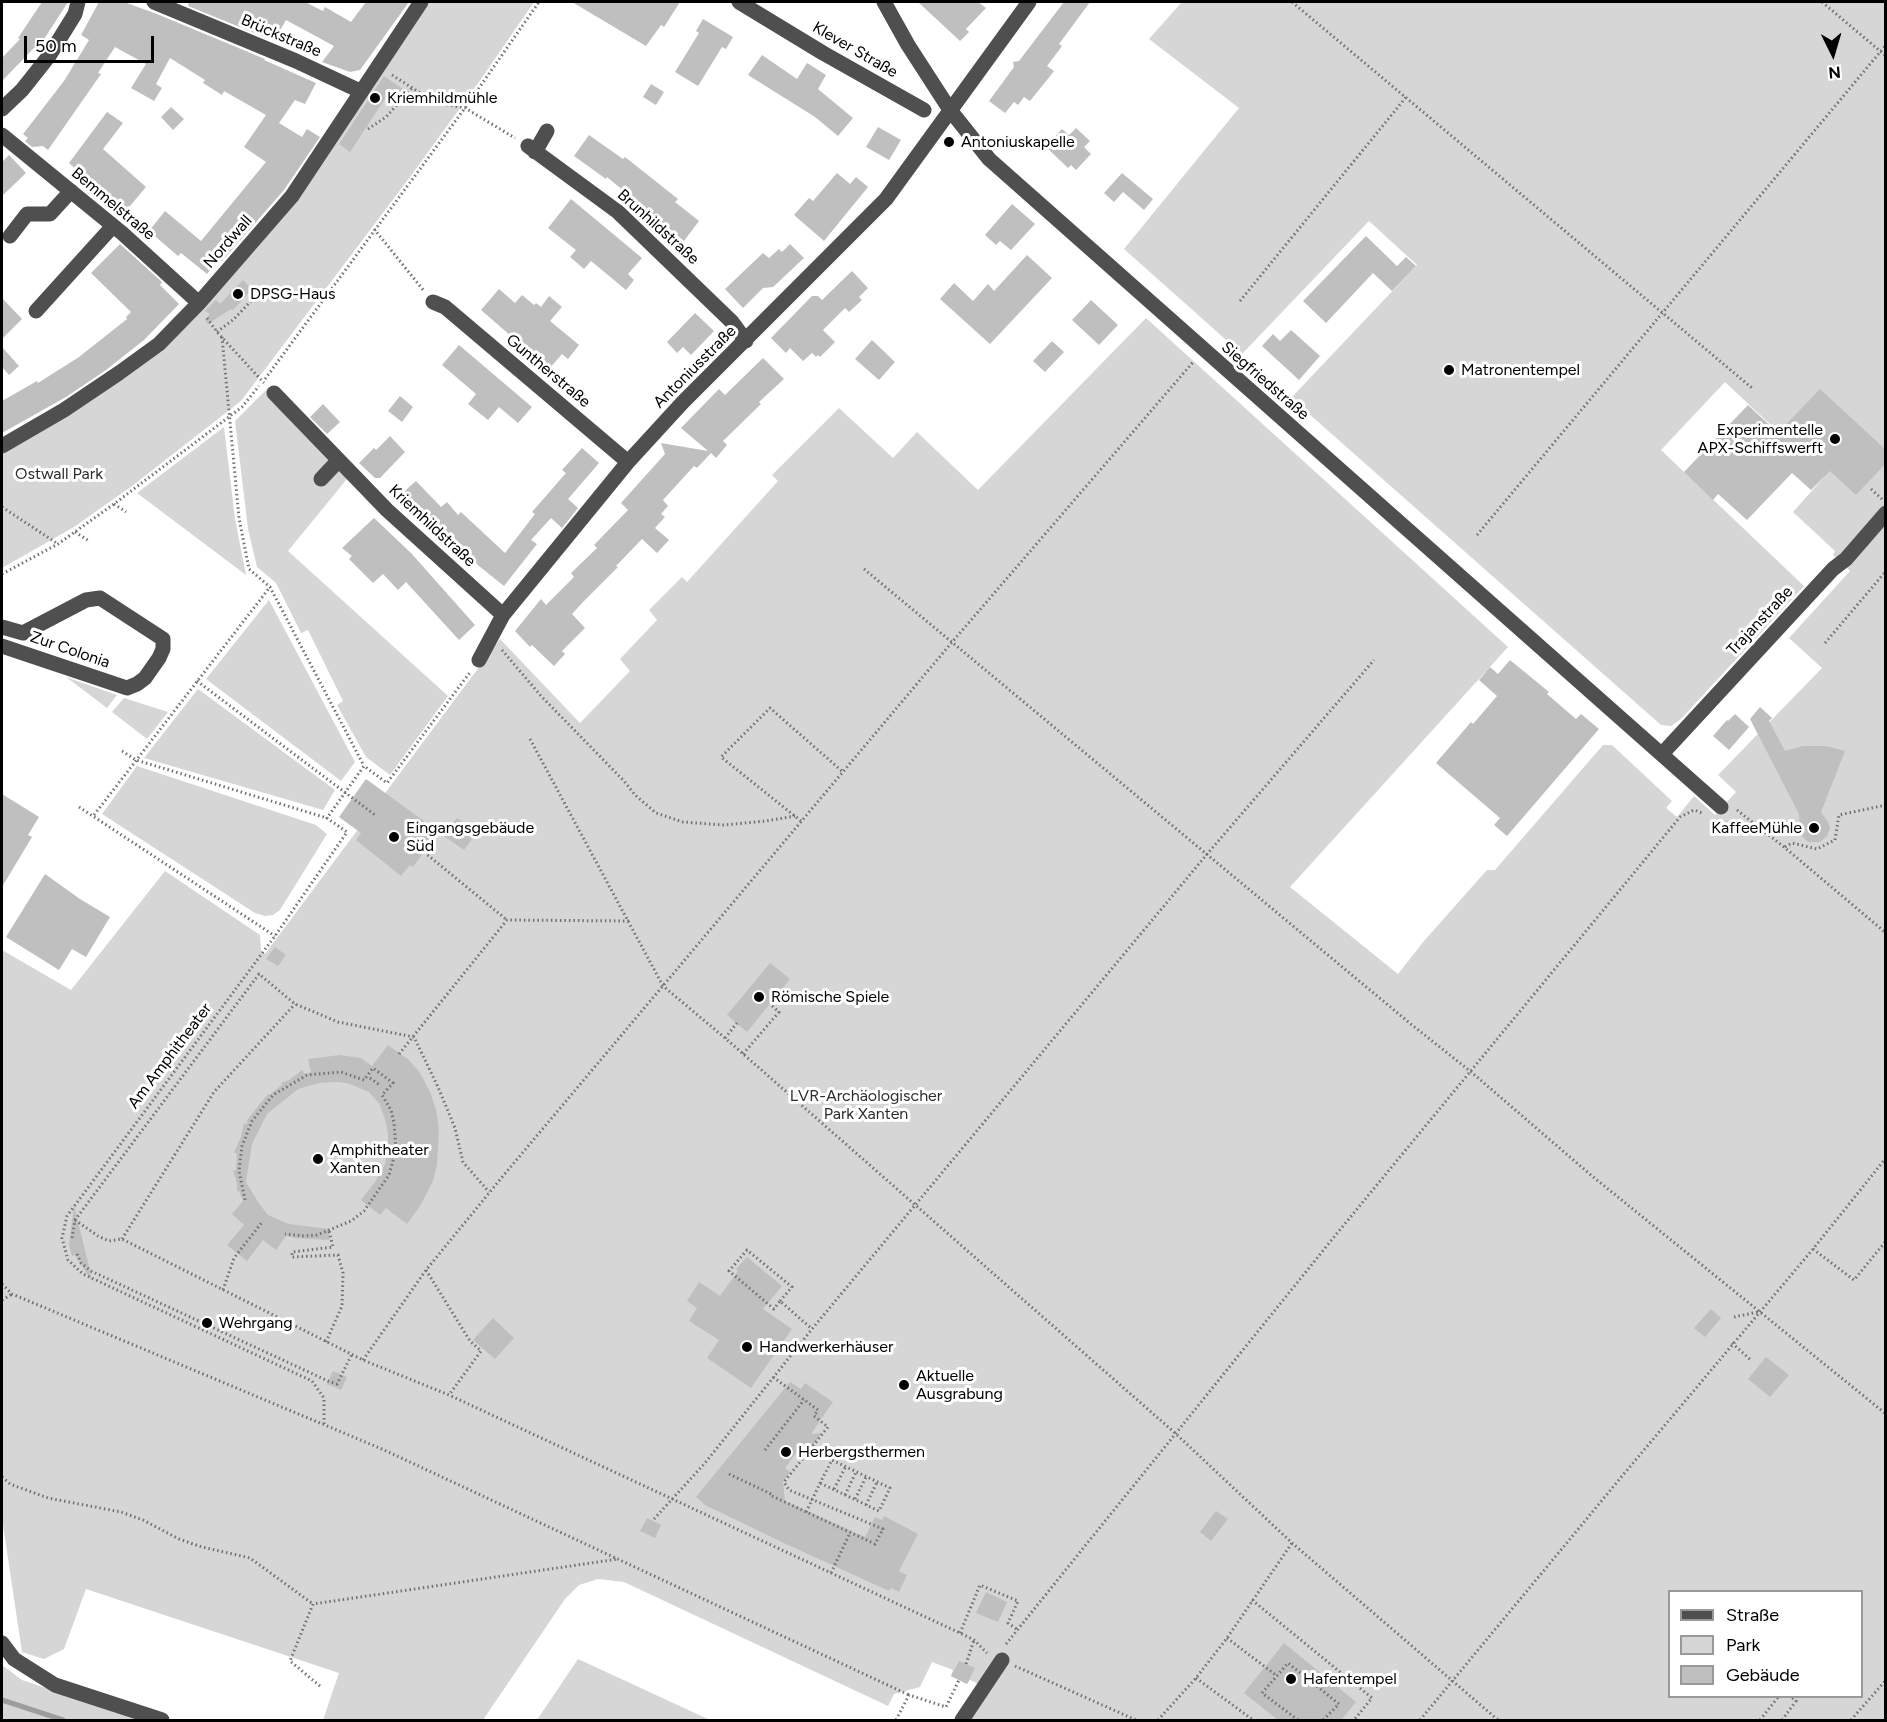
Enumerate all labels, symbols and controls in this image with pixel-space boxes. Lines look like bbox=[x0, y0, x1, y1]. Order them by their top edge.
street label: Brückstraße bbox=[238, 10, 324, 62]
street label: Klever Straße bbox=[809, 18, 901, 82]
scale bar bbox=[27, 24, 158, 62]
north arrow bbox=[1803, 24, 1863, 84]
text: 50 m bbox=[35, 35, 77, 57]
text: N bbox=[1828, 62, 1842, 82]
place label: Kriemhildmühle bbox=[387, 88, 497, 108]
marker: Kriemhildmühle bbox=[368, 91, 382, 105]
place label: Antoniuskapelle bbox=[961, 132, 1075, 152]
marker: Antoniuskapelle bbox=[942, 135, 956, 149]
street label: Bemmelstraße bbox=[67, 164, 159, 244]
street label: Brunhildstraße bbox=[613, 185, 703, 269]
street label: Nordwall bbox=[200, 212, 256, 272]
place label: DPSG-Haus bbox=[250, 284, 335, 304]
marker: DPSG-Haus bbox=[231, 287, 245, 301]
street label: Antoniusstraße bbox=[650, 322, 740, 412]
street label: Guntherstraße bbox=[502, 330, 594, 412]
street label: Siegfriedstraße bbox=[1217, 338, 1313, 424]
place label: Matronentempel bbox=[1461, 360, 1580, 380]
marker: Matronentempel bbox=[1442, 363, 1456, 377]
place label: Experimentelle APX-Schiffswerft bbox=[1698, 420, 1823, 458]
marker: Experimentelle APX-Schiffswerft bbox=[1828, 432, 1842, 446]
park label: Ostwall Park bbox=[15, 464, 103, 484]
street label: Kriemhildstraße bbox=[385, 481, 479, 571]
street label: Trajanstraße bbox=[1723, 582, 1797, 660]
street label: Zur Colonia bbox=[28, 627, 112, 673]
place label: Eingangsgebäude Süd bbox=[406, 818, 534, 856]
place label: KaffeeMühle bbox=[1711, 818, 1802, 838]
marker: KaffeeMühle bbox=[1807, 821, 1821, 835]
marker: Eingangsgebäude Süd bbox=[387, 830, 401, 844]
place label: Römische Spiele bbox=[771, 987, 889, 1007]
marker: Römische Spiele bbox=[752, 990, 766, 1004]
street label: Am Amphitheater bbox=[124, 1000, 216, 1112]
park label: LVR-Archäologischer Park Xanten bbox=[790, 1086, 942, 1124]
place label: Amphitheater Xanten bbox=[330, 1140, 429, 1178]
marker: Amphitheater Xanten bbox=[311, 1152, 325, 1166]
place label: Wehrgang bbox=[219, 1313, 293, 1333]
marker: Wehrgang bbox=[200, 1316, 214, 1330]
place label: Handwerkerhäuser bbox=[759, 1337, 893, 1357]
marker: Handwerkerhäuser bbox=[740, 1340, 754, 1354]
place label: Aktuelle Ausgrabung bbox=[916, 1366, 1003, 1404]
marker: Aktuelle Ausgrabung bbox=[897, 1378, 911, 1392]
place label: Herbergsthermen bbox=[798, 1442, 925, 1462]
marker: Herbergsthermen bbox=[779, 1445, 793, 1459]
legend bbox=[1668, 1590, 1863, 1698]
text: Straße bbox=[1726, 1604, 1779, 1626]
text: Park bbox=[1726, 1634, 1760, 1656]
text: Gebäude bbox=[1726, 1664, 1800, 1686]
place label: Hafentempel bbox=[1303, 1669, 1397, 1689]
marker: Hafentempel bbox=[1284, 1672, 1298, 1686]

